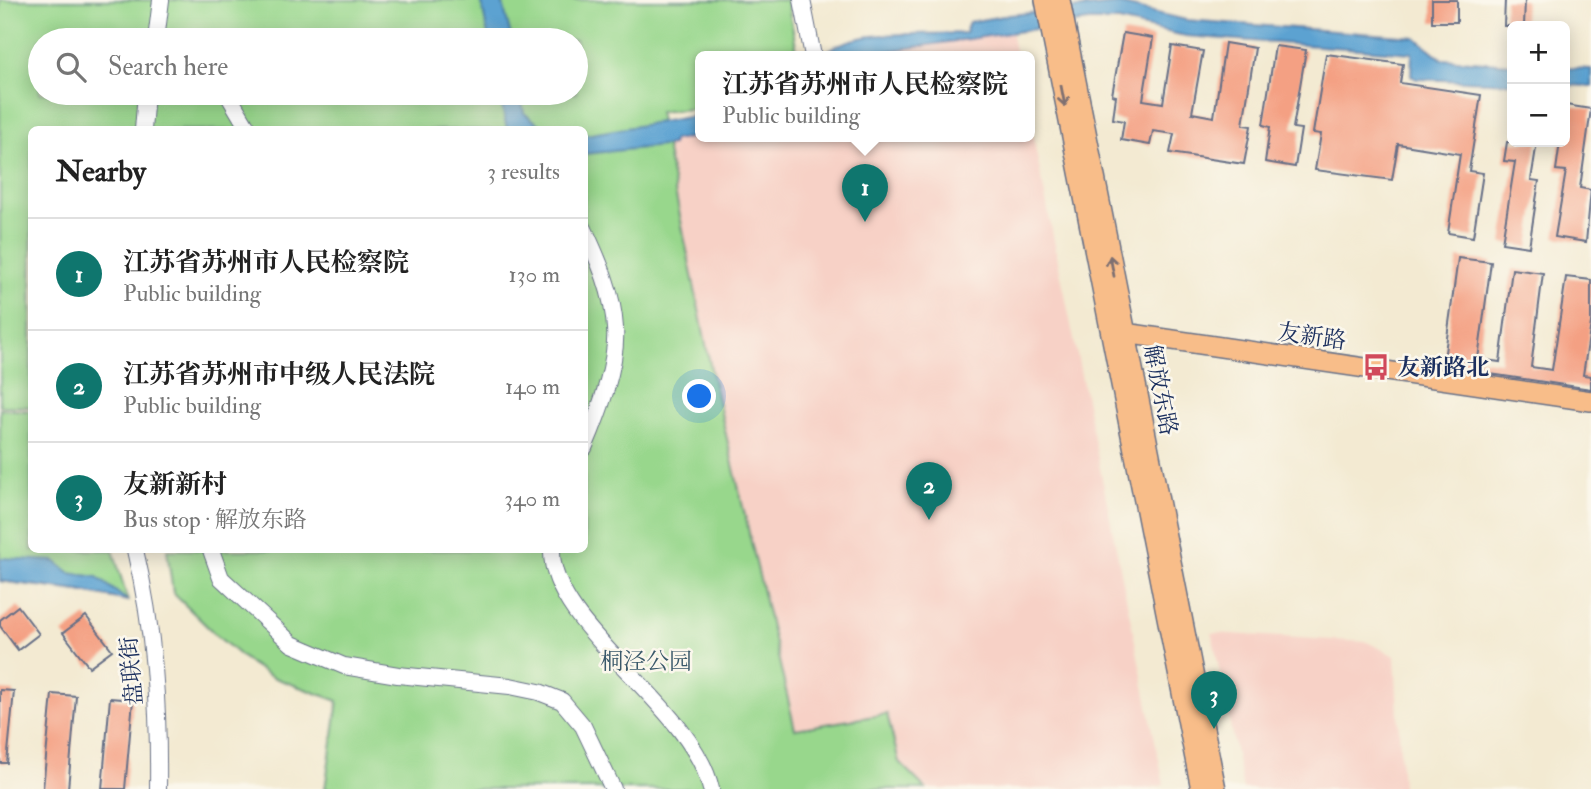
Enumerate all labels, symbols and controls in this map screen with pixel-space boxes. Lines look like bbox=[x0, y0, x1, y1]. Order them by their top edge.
map controls bbox=[1507, 21, 1570, 147]
button: + bbox=[1507, 21, 1570, 84]
search box bbox=[28, 28, 588, 105]
icon: search bbox=[52, 48, 90, 86]
text: Search here bbox=[108, 51, 228, 83]
popup bbox=[695, 51, 1035, 142]
text: 江苏省苏州市人民检察院 bbox=[722, 69, 1008, 101]
one-way arrow bbox=[1057, 84, 1071, 107]
button: − bbox=[1507, 84, 1570, 147]
text: Public building bbox=[722, 101, 860, 130]
text: Nearby bbox=[56, 153, 146, 190]
text: 3 results bbox=[487, 157, 560, 186]
pin: 1 bbox=[842, 164, 888, 222]
text: 江苏省苏州市人民检察院 bbox=[123, 247, 409, 279]
one-way arrow bbox=[1104, 255, 1118, 278]
text: 1 bbox=[75, 260, 83, 289]
text: 130 m bbox=[508, 260, 560, 289]
text: Public building bbox=[123, 279, 261, 308]
street label: 友新路 bbox=[1276, 317, 1348, 356]
street label: 解放东路 bbox=[1137, 342, 1184, 438]
bus stop icon: 友新路北 bbox=[1361, 352, 1391, 382]
place label: 友新路北 bbox=[1397, 353, 1489, 382]
text: 江苏省苏州市中级人民法院 bbox=[123, 359, 435, 391]
text: 2 bbox=[73, 372, 85, 401]
text: 140 m bbox=[505, 372, 560, 401]
your location bbox=[682, 379, 716, 413]
text: Public building bbox=[123, 391, 261, 420]
pin: 2 bbox=[906, 462, 952, 520]
text: 友新新村 bbox=[123, 469, 227, 501]
text: 3 bbox=[75, 484, 83, 513]
text: 340 m bbox=[504, 484, 560, 513]
text: Bus stop · 解放东路 bbox=[123, 505, 307, 534]
street label: 盘联街 bbox=[114, 635, 149, 707]
park label: 桐泾公园 bbox=[600, 647, 692, 676]
pin: 3 bbox=[1191, 671, 1237, 729]

